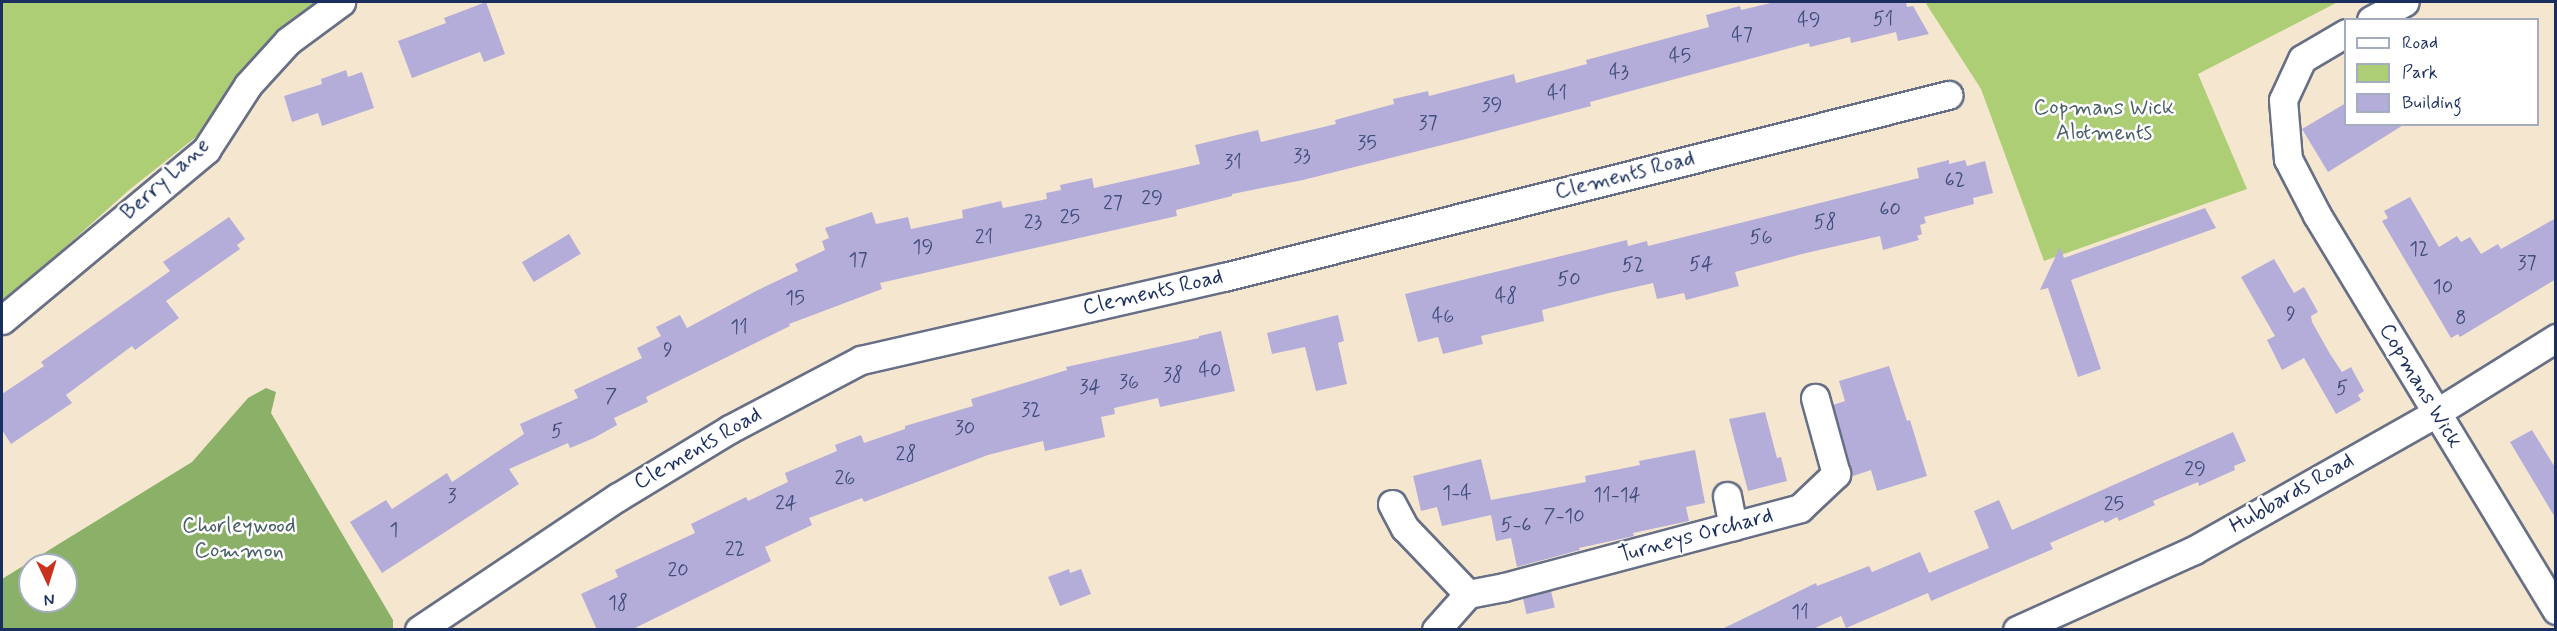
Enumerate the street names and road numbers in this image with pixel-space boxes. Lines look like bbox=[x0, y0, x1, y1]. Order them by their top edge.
street label: Berry Lane bbox=[117, 134, 215, 226]
street label: Clements Road bbox=[1552, 146, 1698, 206]
street label: Clements Road bbox=[1080, 264, 1226, 322]
street label: Copmans Wick bbox=[2372, 318, 2468, 454]
street label: Clements Road bbox=[629, 402, 767, 496]
street label: Hubbards Road bbox=[2225, 448, 2359, 540]
street label: Turneys Orchard bbox=[1616, 503, 1776, 569]

